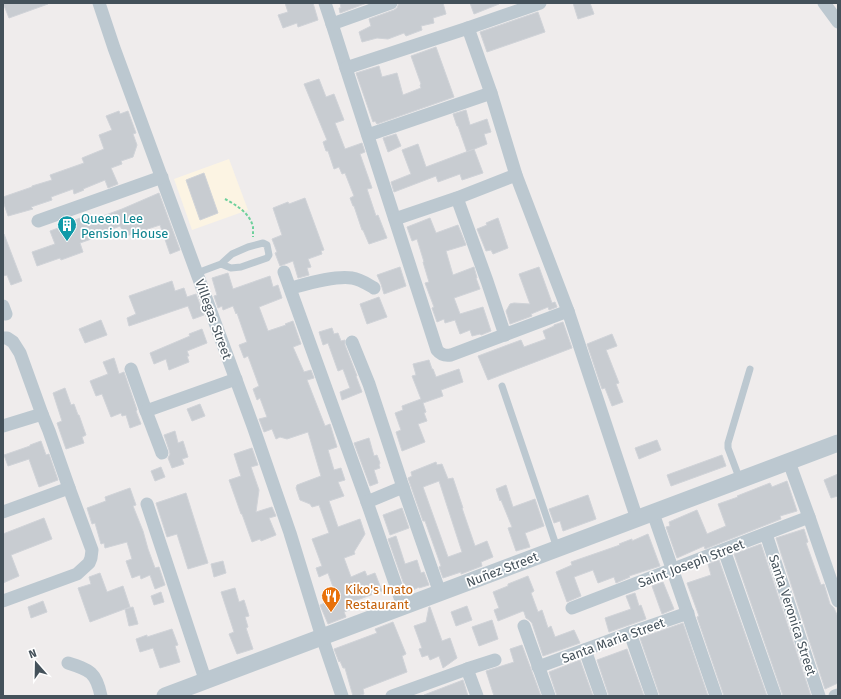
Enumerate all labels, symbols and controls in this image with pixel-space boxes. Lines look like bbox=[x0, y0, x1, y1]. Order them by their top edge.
place label: Queen Lee Pension House bbox=[81, 211, 168, 241]
building icon: Queen Lee Pension House bbox=[56, 214, 78, 242]
street label: Villegas Street bbox=[192, 277, 235, 361]
street label: Saint Joseph Street bbox=[636, 536, 747, 591]
street label: Nuñez Street bbox=[464, 549, 540, 590]
street label: Santa Veronica Street bbox=[766, 553, 819, 678]
place label: Kiko's Inato Restaurant bbox=[345, 582, 413, 612]
restaurant icon: Kiko's Inato Restaurant bbox=[320, 585, 342, 613]
street label: Santa Maria Street bbox=[560, 615, 667, 666]
north arrow bbox=[16, 643, 56, 683]
text: N bbox=[27, 647, 38, 661]

